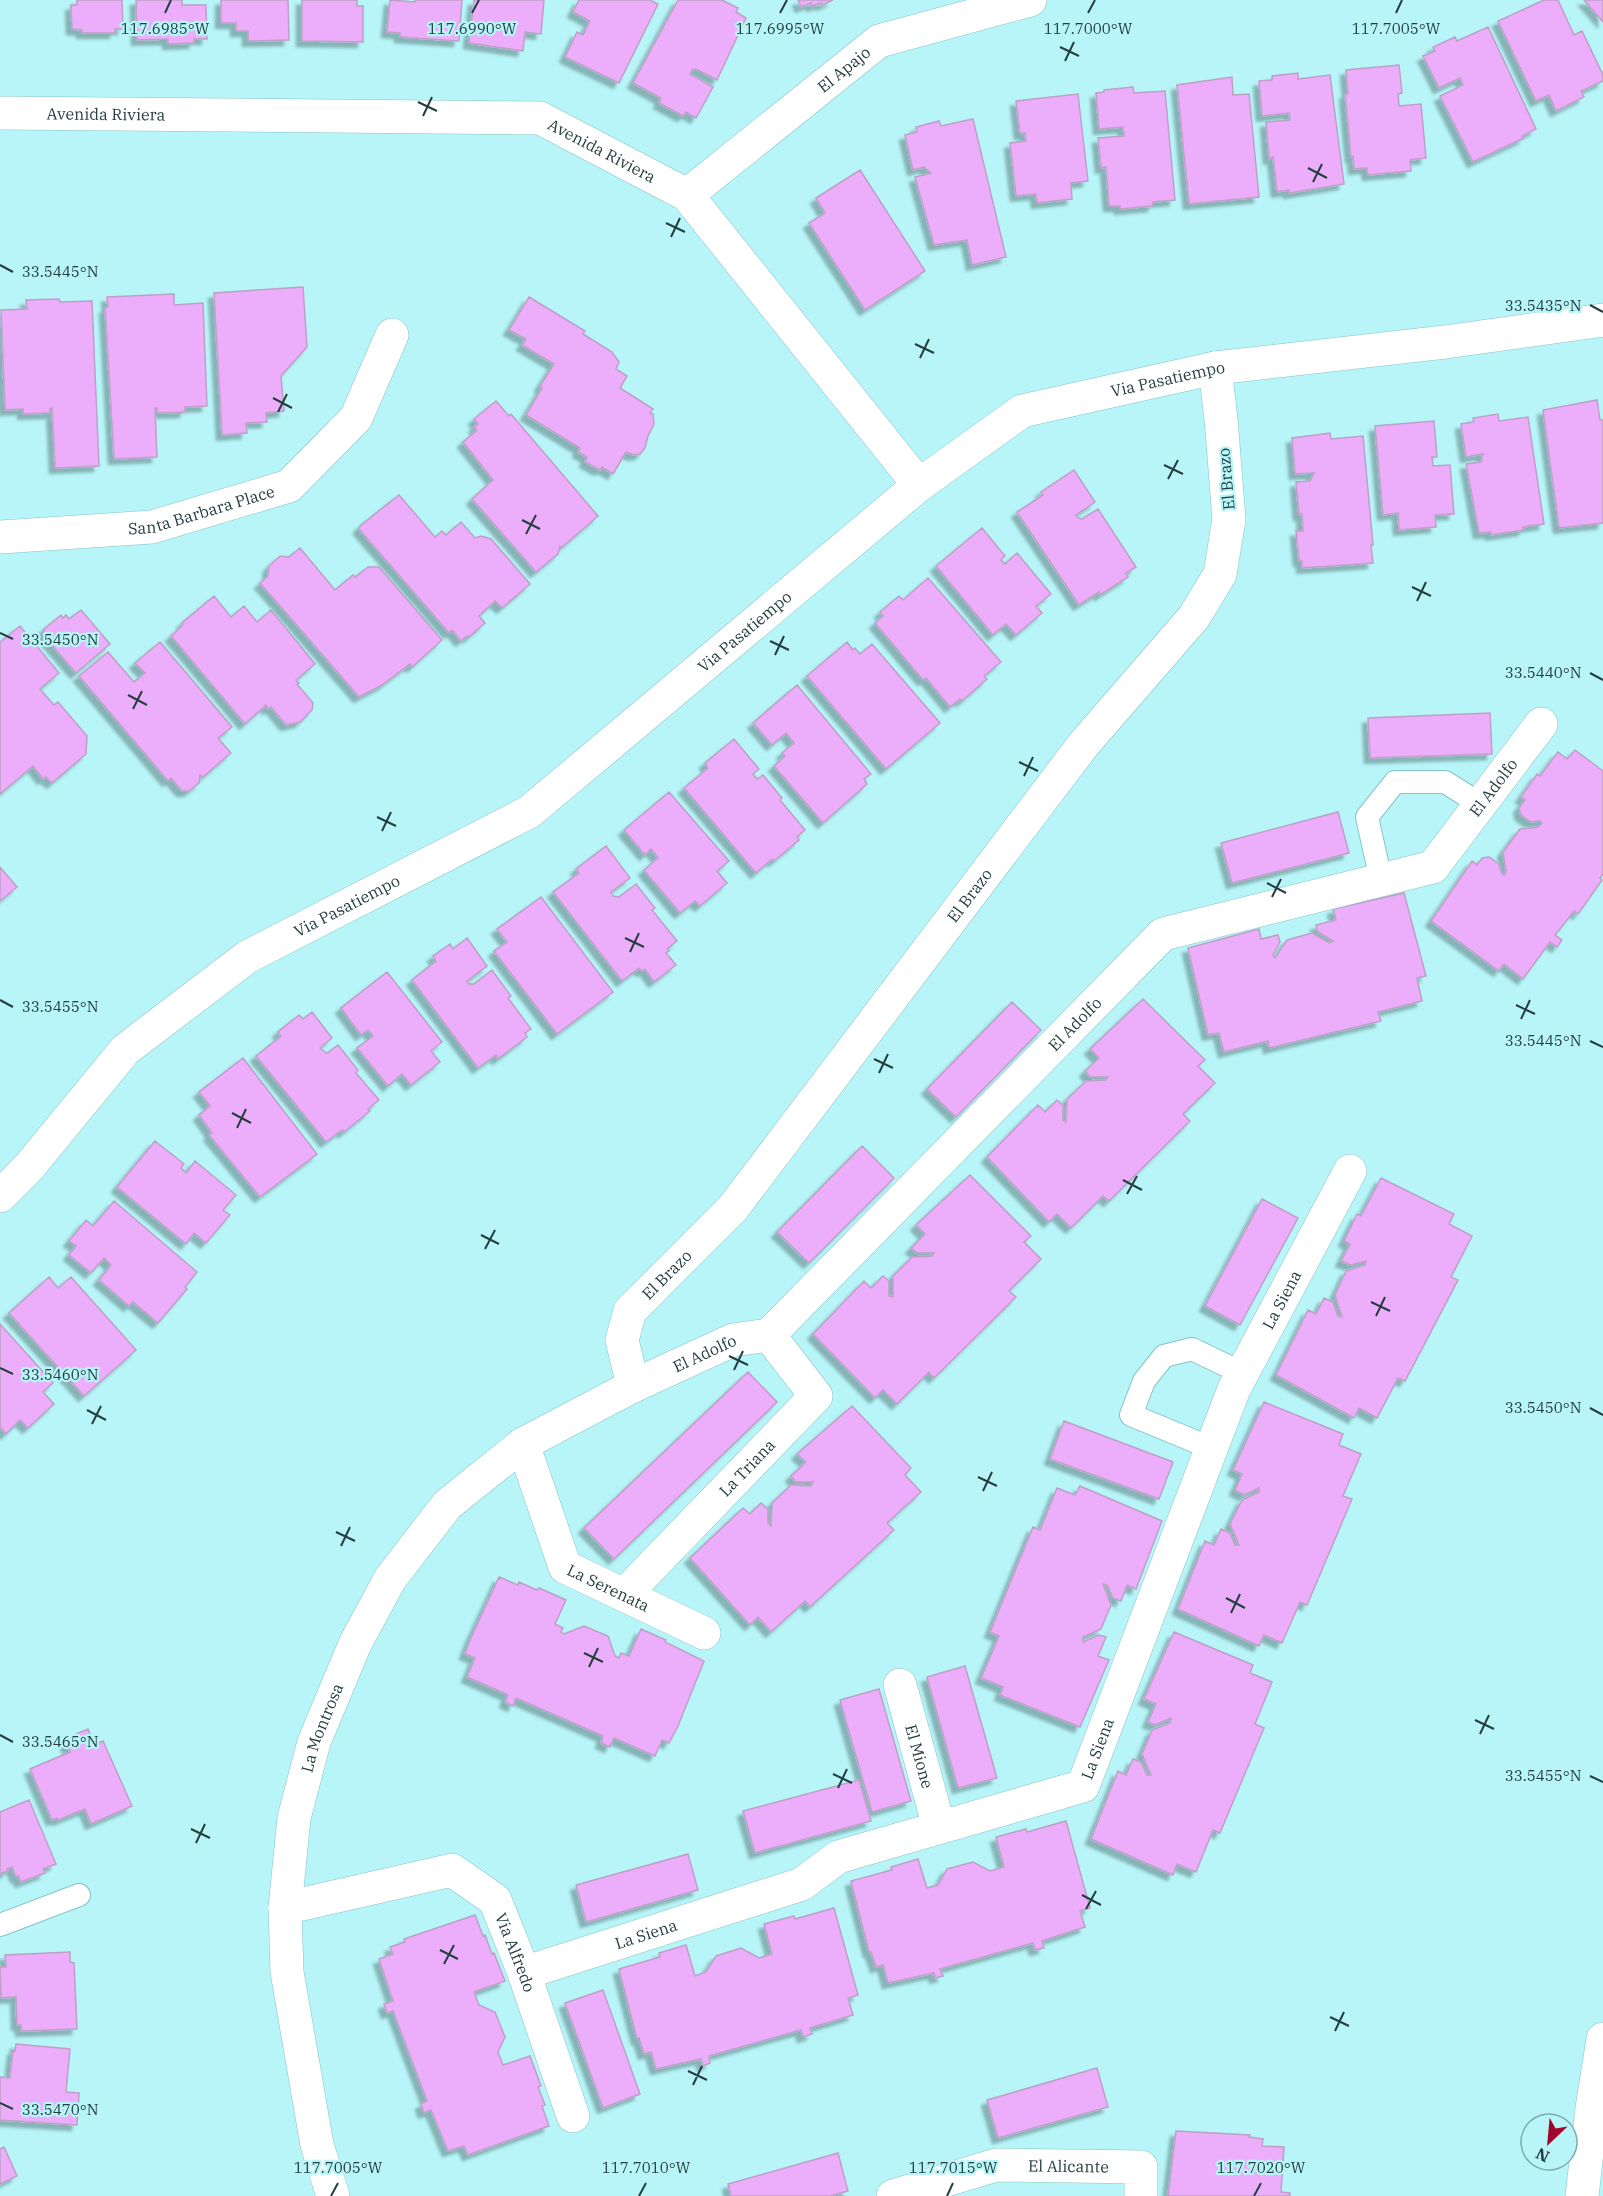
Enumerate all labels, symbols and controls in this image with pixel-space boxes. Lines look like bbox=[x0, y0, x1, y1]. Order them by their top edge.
text: 117.6985°W bbox=[121, 19, 210, 38]
text: 117.6990°W bbox=[428, 19, 517, 38]
text: 117.6995°W bbox=[736, 19, 825, 38]
text: 117.7000°W bbox=[1044, 19, 1133, 38]
text: 117.7005°W bbox=[1352, 19, 1441, 38]
street label: El Apajo bbox=[813, 42, 874, 97]
street label: Avenida Riviera bbox=[46, 103, 166, 125]
street label: Avenida Riviera bbox=[545, 114, 659, 187]
text: 33.5445°N bbox=[22, 262, 98, 281]
text: 33.5435°N bbox=[1505, 296, 1581, 315]
street label: Via Pasatiempo bbox=[1109, 357, 1226, 401]
street label: El Brazo bbox=[1213, 447, 1239, 511]
street label: Santa Barbara Place bbox=[127, 481, 277, 539]
street label: Via Pasatiempo bbox=[693, 586, 795, 676]
text: 33.5450°N bbox=[22, 630, 98, 649]
text: 33.5440°N bbox=[1505, 663, 1581, 682]
street label: El Adolfo bbox=[1465, 754, 1522, 820]
street label: El Brazo bbox=[943, 864, 996, 926]
street label: Via Pasatiempo bbox=[291, 870, 403, 941]
street label: El Adolfo bbox=[1044, 993, 1106, 1055]
text: 33.5455°N bbox=[22, 997, 98, 1016]
text: 33.5445°N bbox=[1505, 1031, 1581, 1050]
street label: El Brazo bbox=[637, 1245, 696, 1304]
street label: La Siena bbox=[1258, 1266, 1306, 1333]
street label: El Adolfo bbox=[670, 1330, 739, 1376]
text: 33.5460°N bbox=[22, 1365, 98, 1384]
text: 33.5450°N bbox=[1505, 1398, 1581, 1417]
street label: La Triana bbox=[715, 1435, 779, 1500]
street label: La Serenata bbox=[564, 1560, 653, 1616]
street label: La Montrosa bbox=[296, 1680, 348, 1774]
street label: La Siena bbox=[1077, 1715, 1118, 1782]
street label: El Mione bbox=[901, 1722, 938, 1791]
text: 33.5465°N bbox=[22, 1732, 98, 1751]
text: 33.5455°N bbox=[1505, 1766, 1581, 1785]
street label: Via Alfredo bbox=[491, 1910, 540, 1995]
street label: La Siena bbox=[612, 1915, 680, 1953]
text: 33.5470°N bbox=[22, 2100, 98, 2119]
north arrow bbox=[1519, 2112, 1579, 2172]
text: N bbox=[1532, 2144, 1552, 2167]
street label: El Alicante bbox=[1028, 2155, 1109, 2177]
text: 117.7005°W bbox=[294, 2158, 383, 2177]
text: 117.7010°W bbox=[602, 2158, 691, 2177]
text: 117.7015°W bbox=[909, 2158, 998, 2177]
text: 117.7020°W bbox=[1217, 2158, 1306, 2177]

